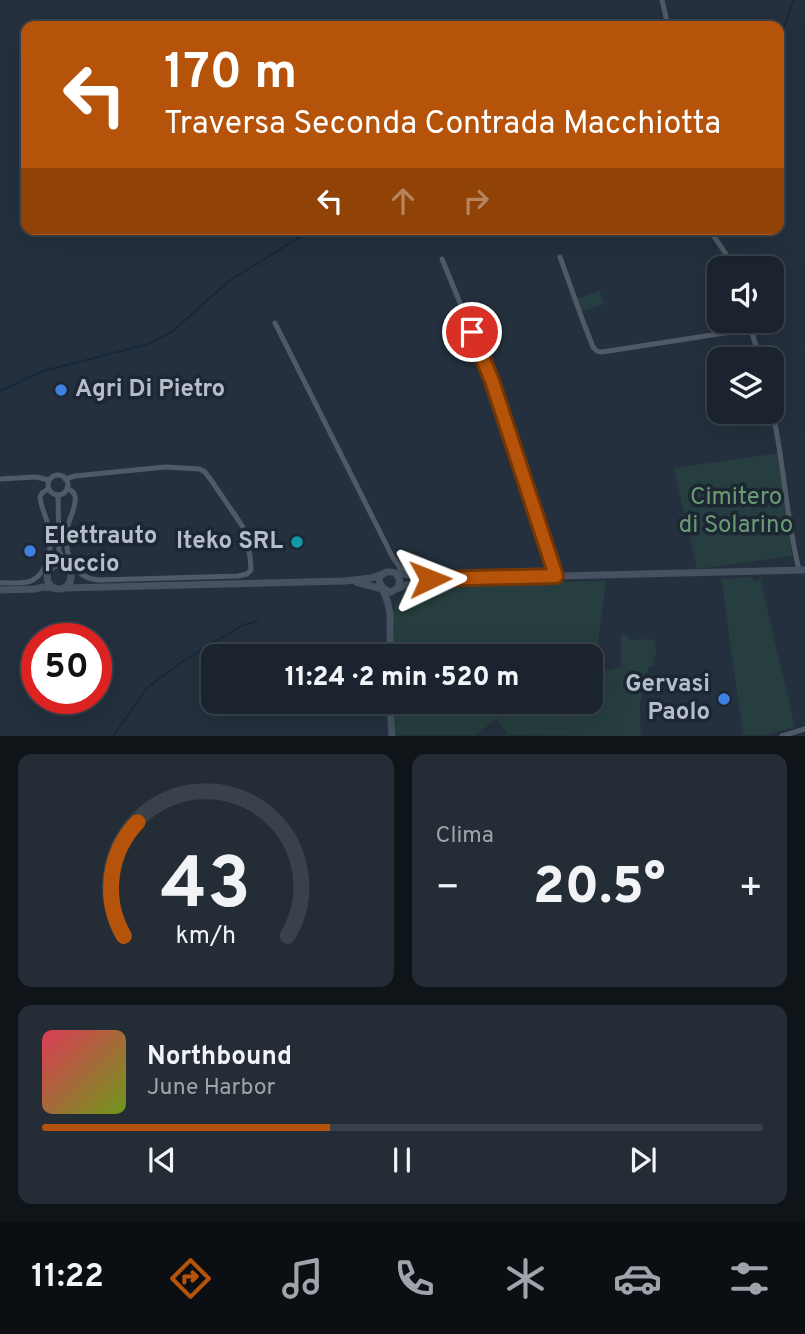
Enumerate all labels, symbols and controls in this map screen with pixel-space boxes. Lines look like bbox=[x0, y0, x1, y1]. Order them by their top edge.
text: 170 m bbox=[164, 44, 297, 106]
icon: left bbox=[49, 49, 140, 140]
text: Traversa Seconda Contrada Macchiotta bbox=[164, 105, 721, 145]
icon: left bbox=[311, 182, 349, 220]
icon: ahead bbox=[384, 182, 422, 220]
icon: right bbox=[457, 182, 495, 220]
map controls bbox=[707, 256, 784, 424]
button: sound bbox=[707, 256, 784, 333]
pin bbox=[442, 302, 502, 362]
icon: arrive bbox=[453, 313, 491, 351]
button: layers bbox=[707, 347, 784, 424]
place label: Agri Di Pietro bbox=[75, 375, 225, 405]
marker: Agri Di Pietro bbox=[53, 382, 69, 398]
park label: Cimitero di Solarino bbox=[679, 483, 793, 541]
place label: Elettrauto Puccio bbox=[44, 522, 157, 580]
place label: Iteko SRL bbox=[176, 527, 283, 557]
marker: Iteko SRL bbox=[289, 534, 305, 550]
position arrow bbox=[393, 542, 467, 616]
marker: Elettrauto Puccio bbox=[22, 543, 38, 559]
speed limit sign: 50 bbox=[21, 623, 112, 714]
text: 11:24 · 2 min · 520 m bbox=[285, 662, 519, 695]
place label: Gervasi Paolo bbox=[625, 670, 710, 728]
marker: Gervasi Paolo bbox=[716, 691, 732, 707]
text: Clima bbox=[436, 822, 494, 851]
text: 43 bbox=[161, 843, 251, 935]
text: 20.5° bbox=[533, 856, 666, 922]
text: − bbox=[436, 865, 460, 914]
text: + bbox=[738, 865, 763, 914]
text: km/h bbox=[175, 921, 236, 953]
text: Northbound bbox=[147, 1041, 292, 1074]
text: June Harbor bbox=[147, 1074, 275, 1103]
icon: previous bbox=[143, 1141, 181, 1179]
icon: pause bbox=[383, 1141, 421, 1179]
icon: next bbox=[624, 1141, 662, 1179]
icon: directions bbox=[166, 1254, 215, 1303]
icon: music bbox=[278, 1254, 327, 1303]
icon: phone bbox=[390, 1254, 439, 1303]
icon: climate bbox=[501, 1254, 550, 1303]
icon: car bbox=[613, 1254, 662, 1303]
icon: filters bbox=[725, 1254, 774, 1303]
text: 11:22 bbox=[31, 1258, 104, 1298]

